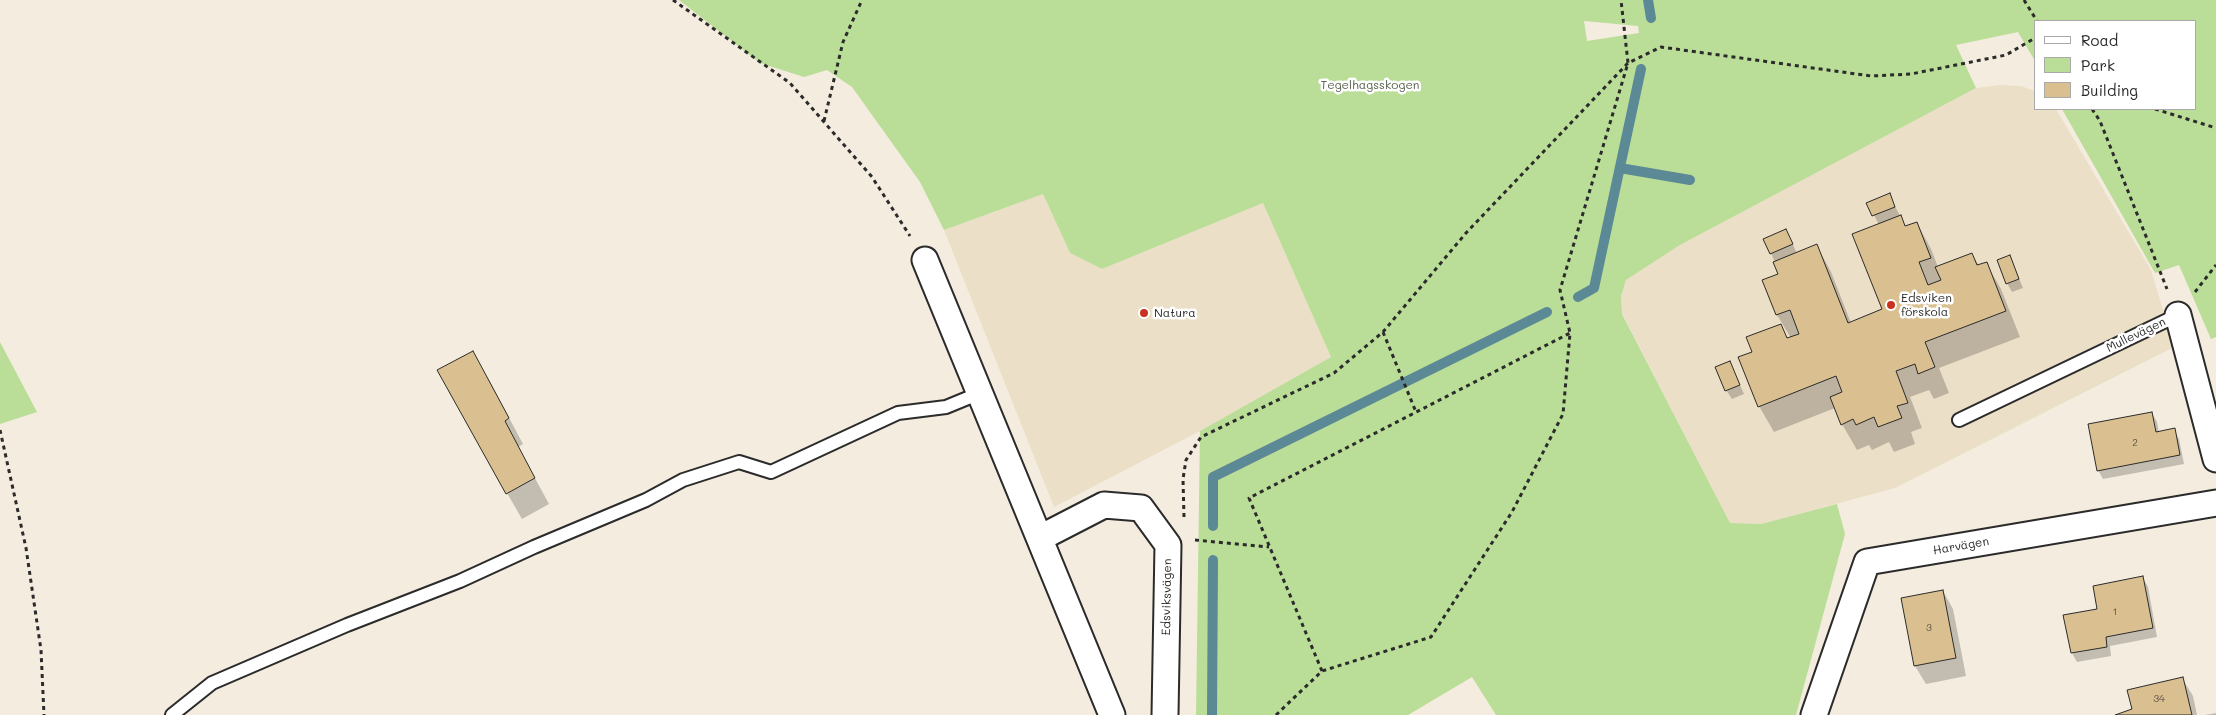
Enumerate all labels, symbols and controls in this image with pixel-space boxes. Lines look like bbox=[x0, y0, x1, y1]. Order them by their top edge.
legend bbox=[2034, 20, 2196, 110]
text: Road bbox=[2081, 30, 2118, 50]
text: Park bbox=[2081, 55, 2115, 75]
park label: Tegelhagsskogen bbox=[1321, 78, 1419, 92]
text: Building bbox=[2081, 80, 2138, 100]
place label: Edsviken förskola bbox=[1901, 291, 1952, 319]
marker: Edsviken förskola bbox=[1885, 299, 1897, 311]
place label: Natura bbox=[1154, 306, 1196, 320]
marker: Natura bbox=[1138, 307, 1150, 319]
street label: Mullevägen bbox=[2104, 315, 2168, 355]
house number: 2 bbox=[2132, 437, 2138, 449]
street label: Harvägen bbox=[1932, 534, 1990, 558]
street label: Edsviksvägen bbox=[1159, 558, 1175, 636]
house number: 1 bbox=[2113, 606, 2117, 618]
house number: 3 bbox=[1926, 622, 1932, 634]
house number: 34 bbox=[2153, 693, 2165, 705]

